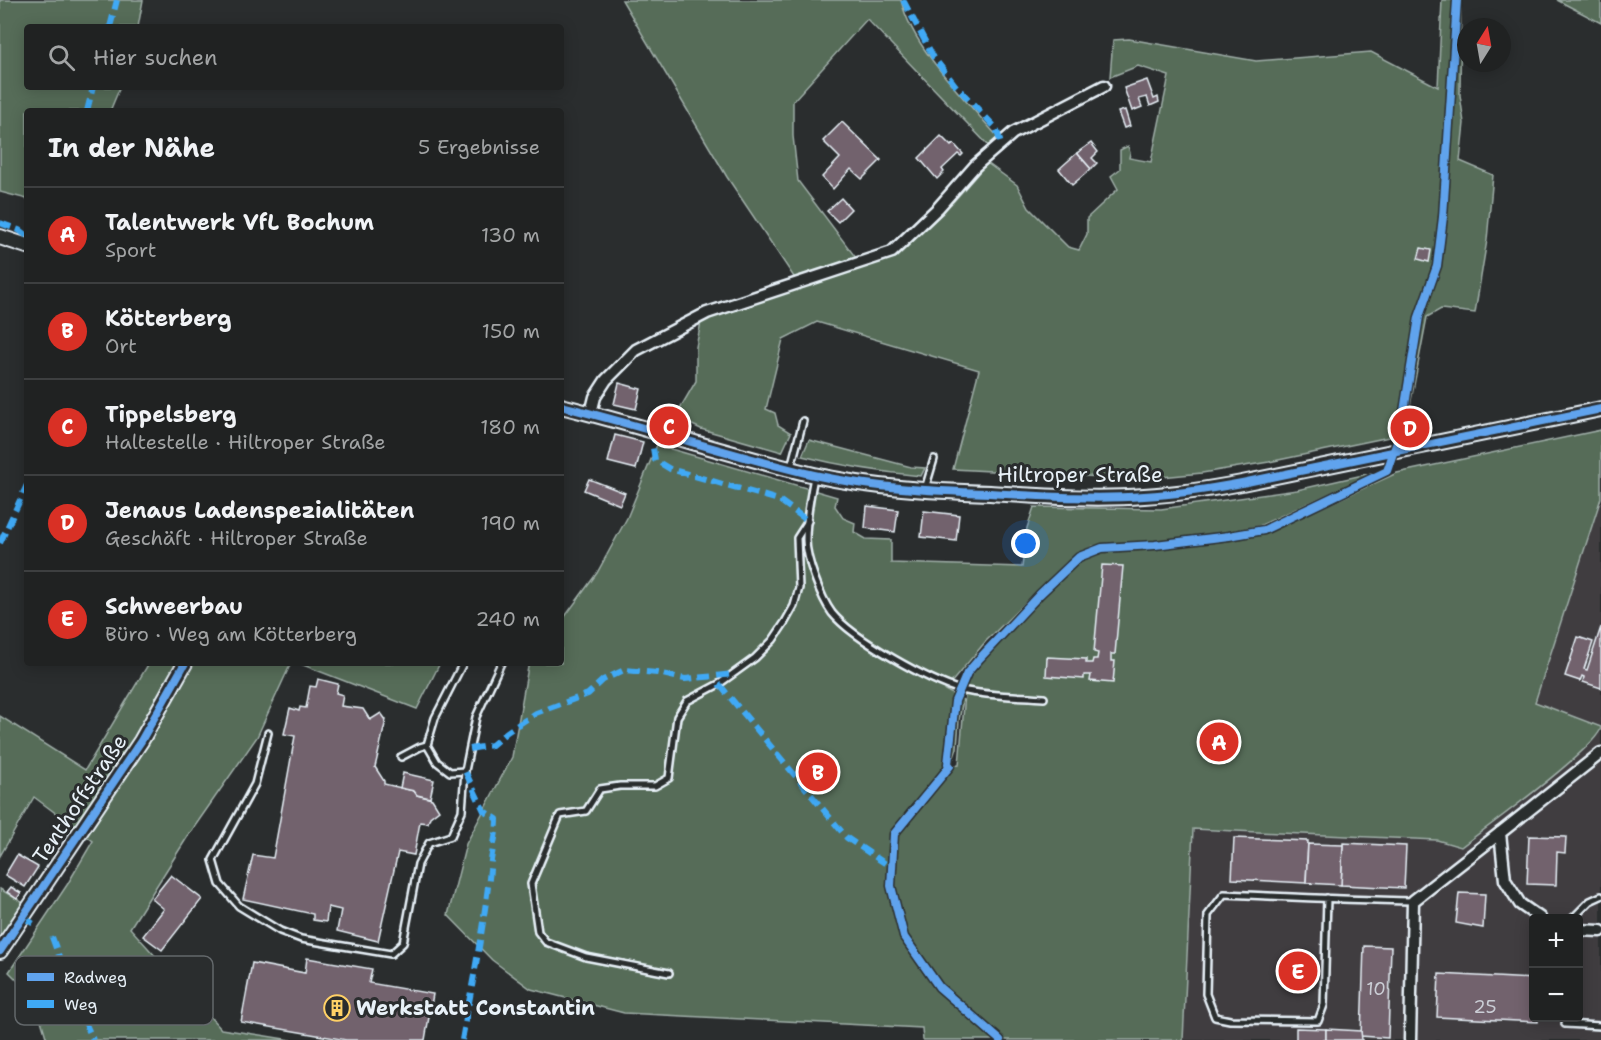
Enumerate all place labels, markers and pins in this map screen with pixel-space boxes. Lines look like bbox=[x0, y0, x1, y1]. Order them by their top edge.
pin: C bbox=[650, 404, 688, 448]
pin: D bbox=[1390, 406, 1430, 450]
pin: A bbox=[1200, 720, 1238, 764]
pin: B bbox=[798, 750, 838, 794]
pin: E bbox=[1278, 948, 1318, 994]
building icon: Werkstatt Constantin bbox=[322, 993, 352, 1023]
place label: Werkstatt Constantin bbox=[356, 994, 595, 1022]

